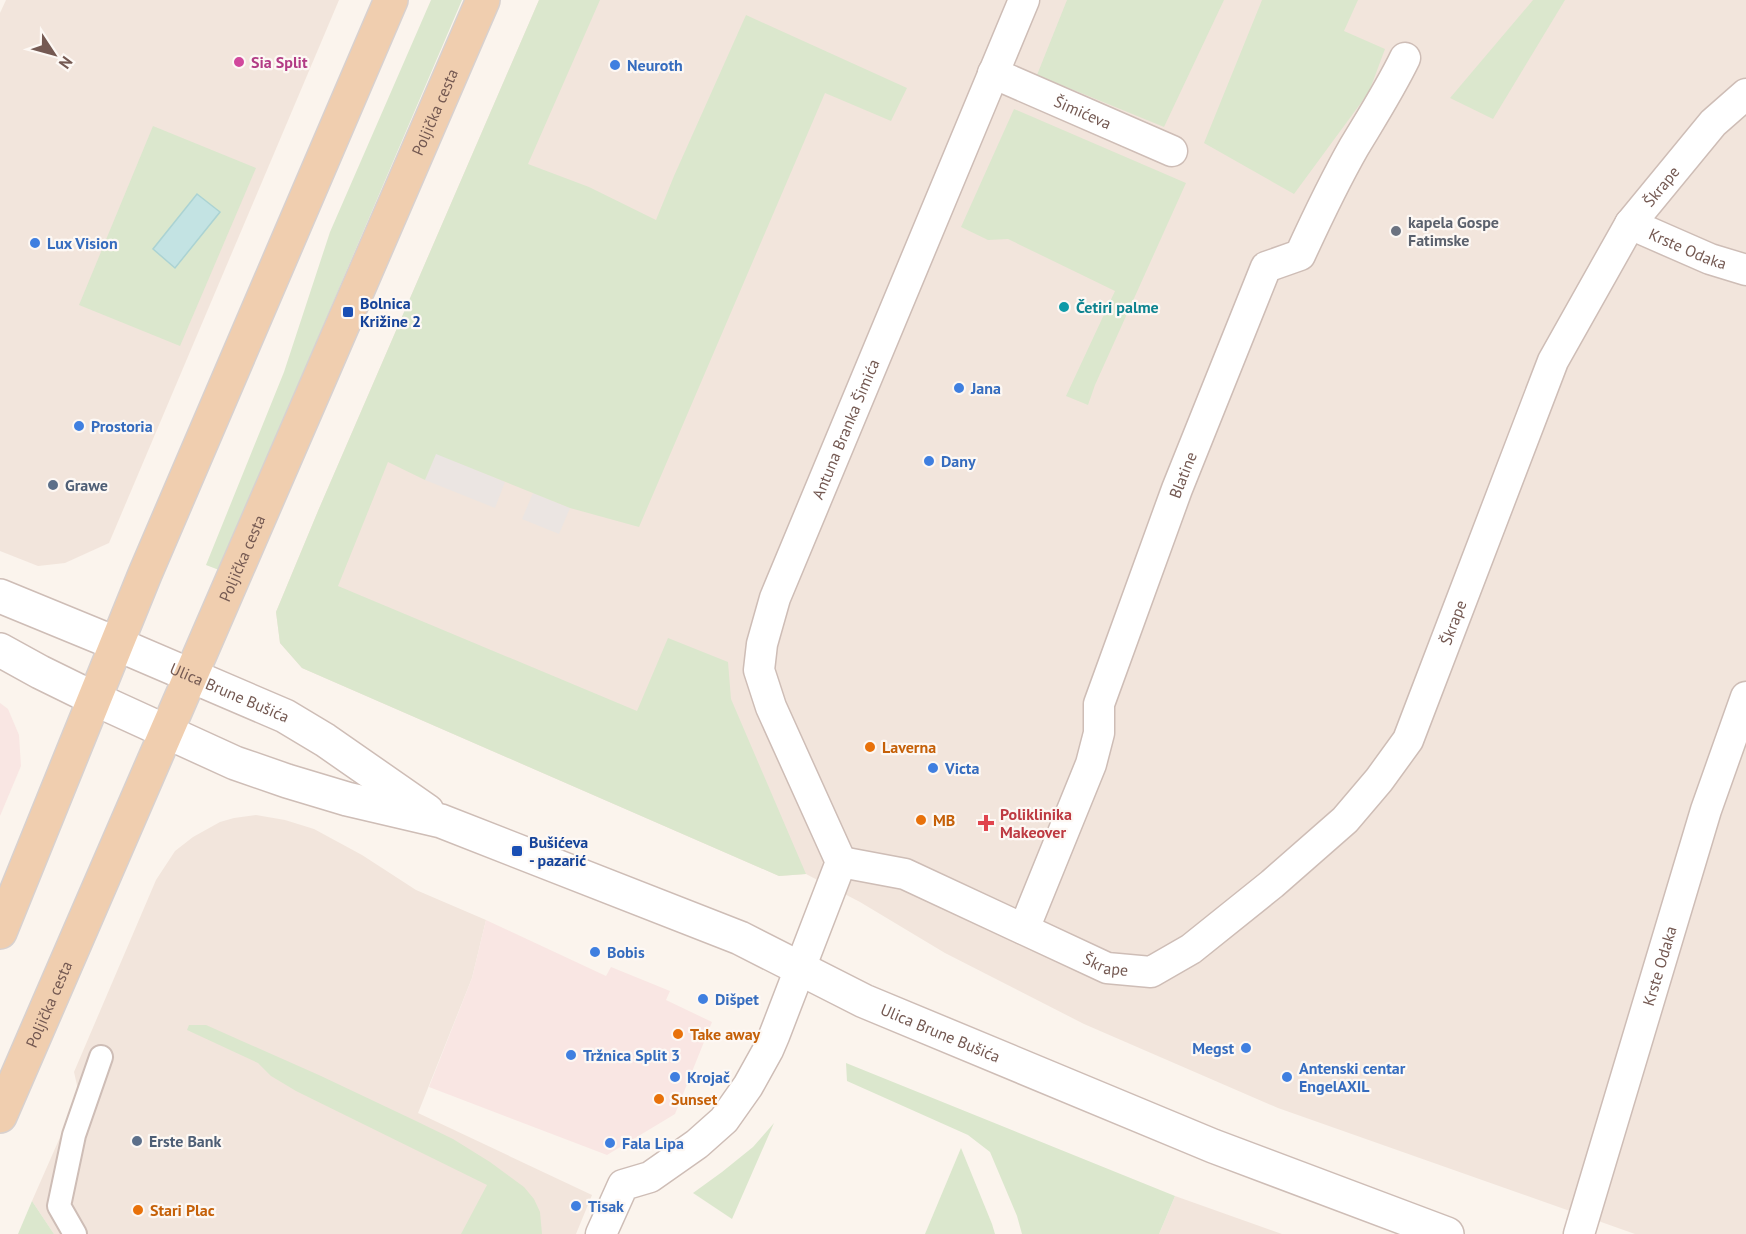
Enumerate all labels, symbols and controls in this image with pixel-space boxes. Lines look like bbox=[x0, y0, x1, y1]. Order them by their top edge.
north arrow bbox=[24, 24, 84, 84]
place label: Sia Split bbox=[251, 52, 308, 72]
text: N bbox=[55, 53, 77, 73]
marker: Sia Split bbox=[232, 55, 246, 69]
place label: Neuroth bbox=[627, 55, 683, 75]
marker: Neuroth bbox=[608, 58, 622, 72]
street label: Poljička cesta bbox=[407, 66, 462, 158]
street label: Šimićeva bbox=[1051, 91, 1115, 133]
street label: Škrape bbox=[1639, 162, 1684, 210]
place label: kapela Gospe Fatimske bbox=[1408, 212, 1499, 250]
marker: kapela Gospe Fatimske bbox=[1389, 224, 1403, 238]
street label: Krste Odaka bbox=[1646, 224, 1729, 273]
place label: Lux Vision bbox=[47, 233, 118, 253]
marker: Lux Vision bbox=[28, 236, 42, 250]
place label: Bolnica Križine 2 bbox=[360, 293, 421, 331]
place label: Četiri palme bbox=[1076, 297, 1159, 317]
marker: Četiri palme bbox=[1057, 300, 1071, 314]
marker: Bolnica Križine 2 bbox=[341, 305, 355, 319]
street label: Antuna Branka Šimića bbox=[807, 356, 883, 502]
place label: Jana bbox=[970, 378, 1001, 398]
marker: Jana bbox=[952, 381, 966, 395]
place label: Prostoria bbox=[91, 416, 153, 436]
marker: Prostoria bbox=[72, 419, 86, 433]
street label: Blatine bbox=[1164, 449, 1201, 501]
place label: Dany bbox=[941, 451, 976, 471]
marker: Dany bbox=[922, 454, 936, 468]
place label: Grawe bbox=[65, 475, 108, 495]
marker: Grawe bbox=[46, 478, 60, 492]
street label: Poljička cesta bbox=[214, 512, 269, 605]
street label: Škrape bbox=[1435, 597, 1471, 648]
street label: Ulica Brune Bušića bbox=[167, 658, 292, 727]
place label: Laverna bbox=[882, 737, 936, 757]
marker: Laverna bbox=[863, 740, 877, 754]
place label: Victa bbox=[944, 758, 979, 778]
marker: Victa bbox=[926, 761, 940, 775]
place label: Poliklinika Makeover bbox=[1000, 804, 1072, 842]
place label: MB bbox=[933, 810, 955, 830]
marker: MB bbox=[914, 813, 928, 827]
marker: Poliklinika Makeover bbox=[977, 814, 995, 832]
place label: Bušićeva - pazarić bbox=[529, 832, 588, 870]
marker: Bušićeva - pazarić bbox=[510, 844, 524, 858]
street label: Krste Odaka bbox=[1638, 923, 1681, 1008]
place label: Bobis bbox=[607, 942, 645, 962]
marker: Bobis bbox=[588, 945, 602, 959]
street label: Škrape bbox=[1080, 948, 1129, 980]
street label: Poljička cesta bbox=[21, 958, 76, 1051]
place label: Dišpet bbox=[715, 989, 759, 1009]
marker: Dišpet bbox=[696, 992, 710, 1006]
street label: Ulica Brune Bušića bbox=[878, 999, 1003, 1066]
place label: Take away bbox=[690, 1024, 761, 1044]
marker: Take away bbox=[671, 1027, 685, 1041]
place label: Megst bbox=[1192, 1038, 1234, 1058]
marker: Megst bbox=[1239, 1041, 1253, 1055]
place label: Tržnica Split 3 bbox=[583, 1045, 680, 1065]
marker: Tržnica Split 3 bbox=[564, 1048, 578, 1062]
place label: Antenski centar EngelAXIL bbox=[1299, 1058, 1406, 1096]
place label: Krojač bbox=[687, 1067, 730, 1087]
marker: Krojač bbox=[668, 1070, 682, 1084]
marker: Antenski centar EngelAXIL bbox=[1280, 1070, 1294, 1084]
place label: Sunset bbox=[671, 1089, 718, 1109]
marker: Sunset bbox=[652, 1092, 666, 1106]
place label: Erste Bank bbox=[149, 1131, 222, 1151]
place label: Fala Lipa bbox=[622, 1133, 684, 1153]
marker: Erste Bank bbox=[130, 1134, 144, 1148]
marker: Fala Lipa bbox=[603, 1136, 617, 1150]
place label: Tisak bbox=[588, 1196, 624, 1216]
marker: Tisak bbox=[569, 1199, 583, 1213]
place label: Stari Plac bbox=[150, 1200, 215, 1220]
marker: Stari Plac bbox=[131, 1203, 145, 1217]

